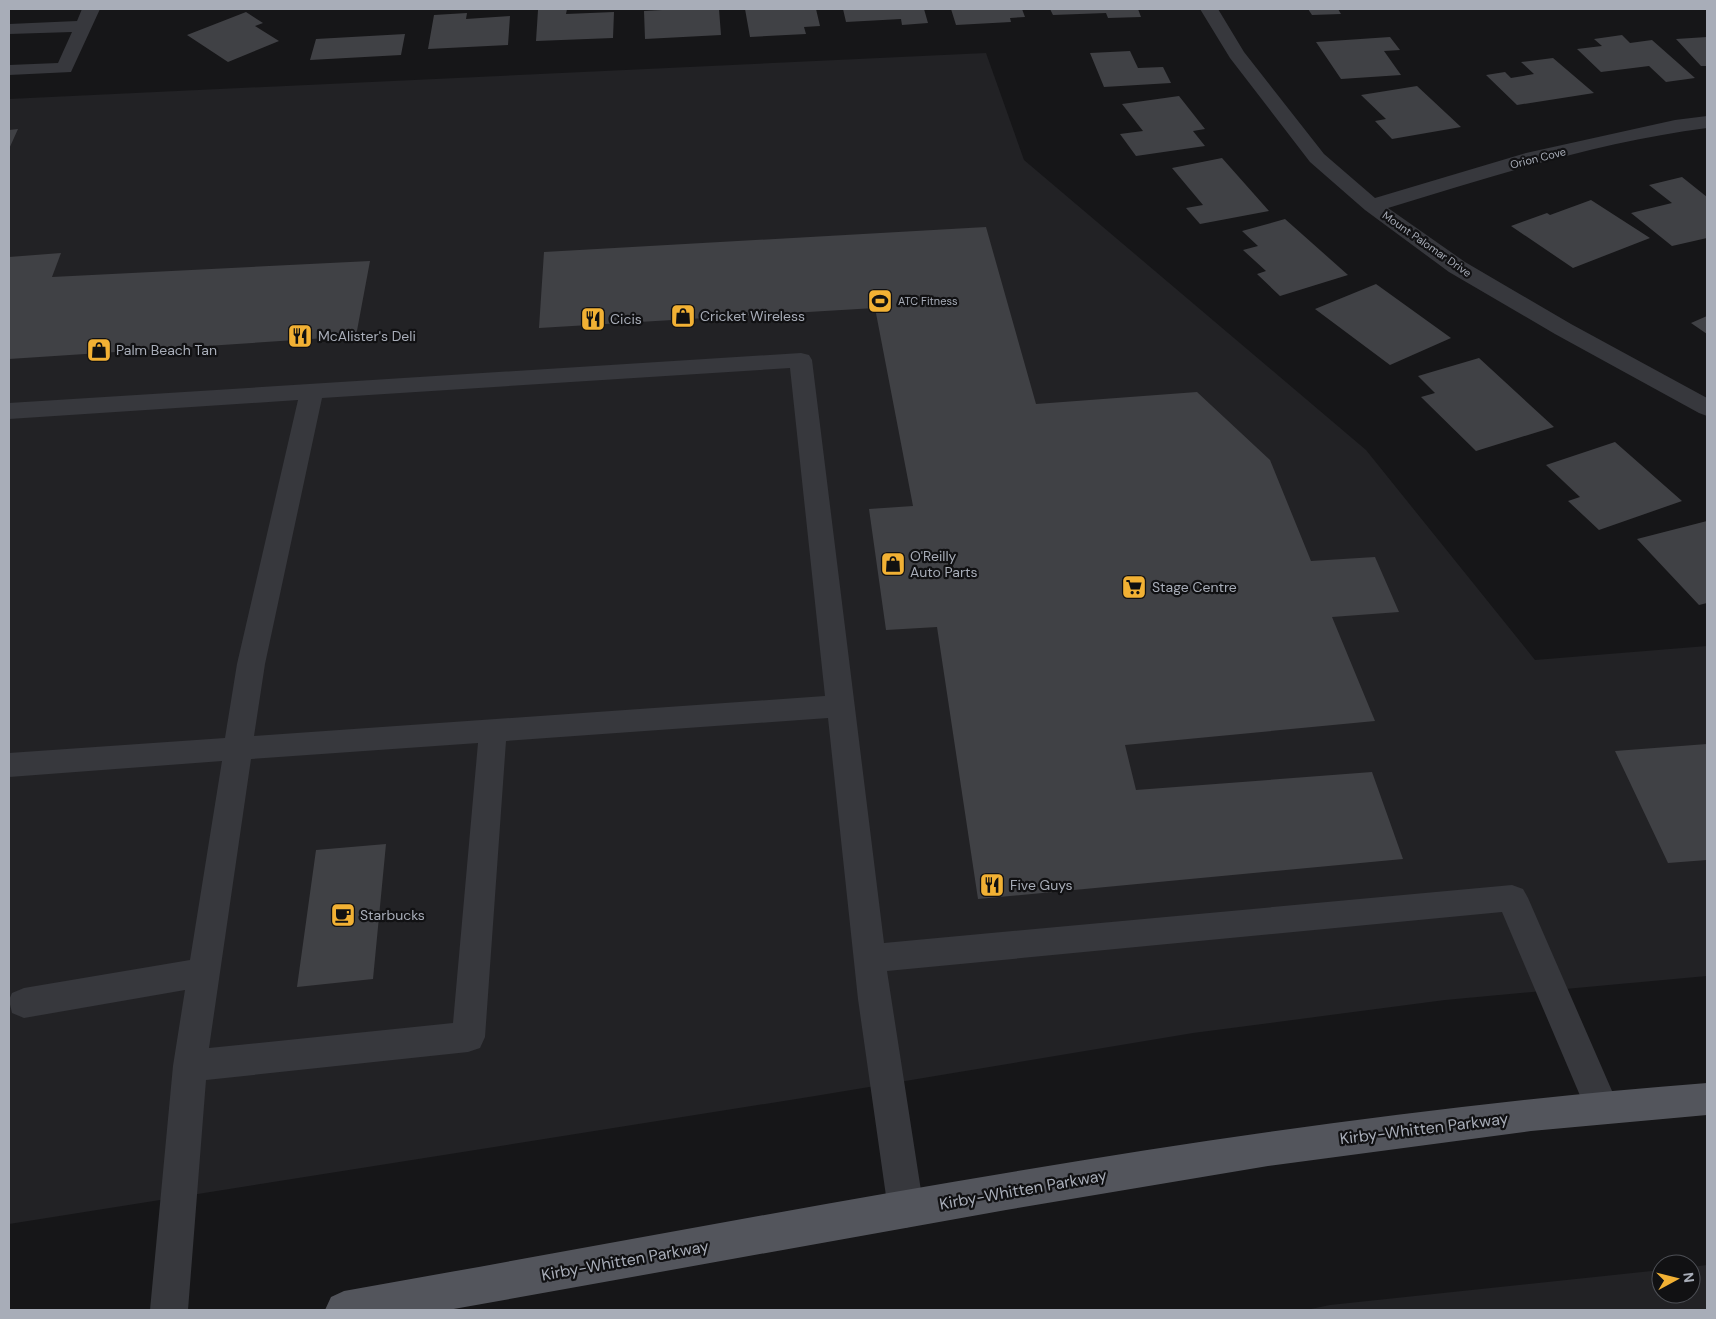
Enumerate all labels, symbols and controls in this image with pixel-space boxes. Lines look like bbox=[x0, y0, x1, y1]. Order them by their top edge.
street label: Orion Cove bbox=[1509, 144, 1567, 172]
street label: Mount Palomar Drive bbox=[1380, 208, 1474, 280]
sports icon: ATC Fitness bbox=[867, 288, 893, 314]
place label: ATC Fitness bbox=[898, 294, 957, 308]
shop icon: Cricket Wireless bbox=[670, 303, 696, 329]
restaurant icon: Cicis bbox=[580, 306, 606, 332]
place label: Cricket Wireless bbox=[700, 307, 805, 325]
place label: Cicis bbox=[610, 310, 642, 328]
restaurant icon: McAlister's Deli bbox=[287, 323, 313, 349]
place label: McAlister's Deli bbox=[318, 327, 416, 345]
shop icon: Palm Beach Tan bbox=[86, 337, 112, 363]
place label: Palm Beach Tan bbox=[116, 341, 217, 359]
place label: O'Reilly Auto Parts bbox=[910, 547, 978, 581]
shop icon: O'Reilly Auto Parts bbox=[880, 551, 906, 577]
supermarket icon: Stage Centre bbox=[1121, 574, 1147, 600]
place label: Stage Centre bbox=[1152, 578, 1237, 596]
restaurant icon: Five Guys bbox=[979, 872, 1005, 898]
place label: Five Guys bbox=[1010, 876, 1073, 894]
cafe icon: Starbucks bbox=[330, 902, 356, 928]
place label: Starbucks bbox=[360, 906, 425, 924]
street label: Kirby-Whitten Parkway bbox=[1339, 1108, 1510, 1149]
street label: Kirby-Whitten Parkway bbox=[938, 1164, 1109, 1215]
street label: Kirby-Whitten Parkway bbox=[540, 1235, 711, 1286]
north arrow bbox=[1651, 1254, 1701, 1304]
text: N bbox=[1679, 1271, 1698, 1284]

